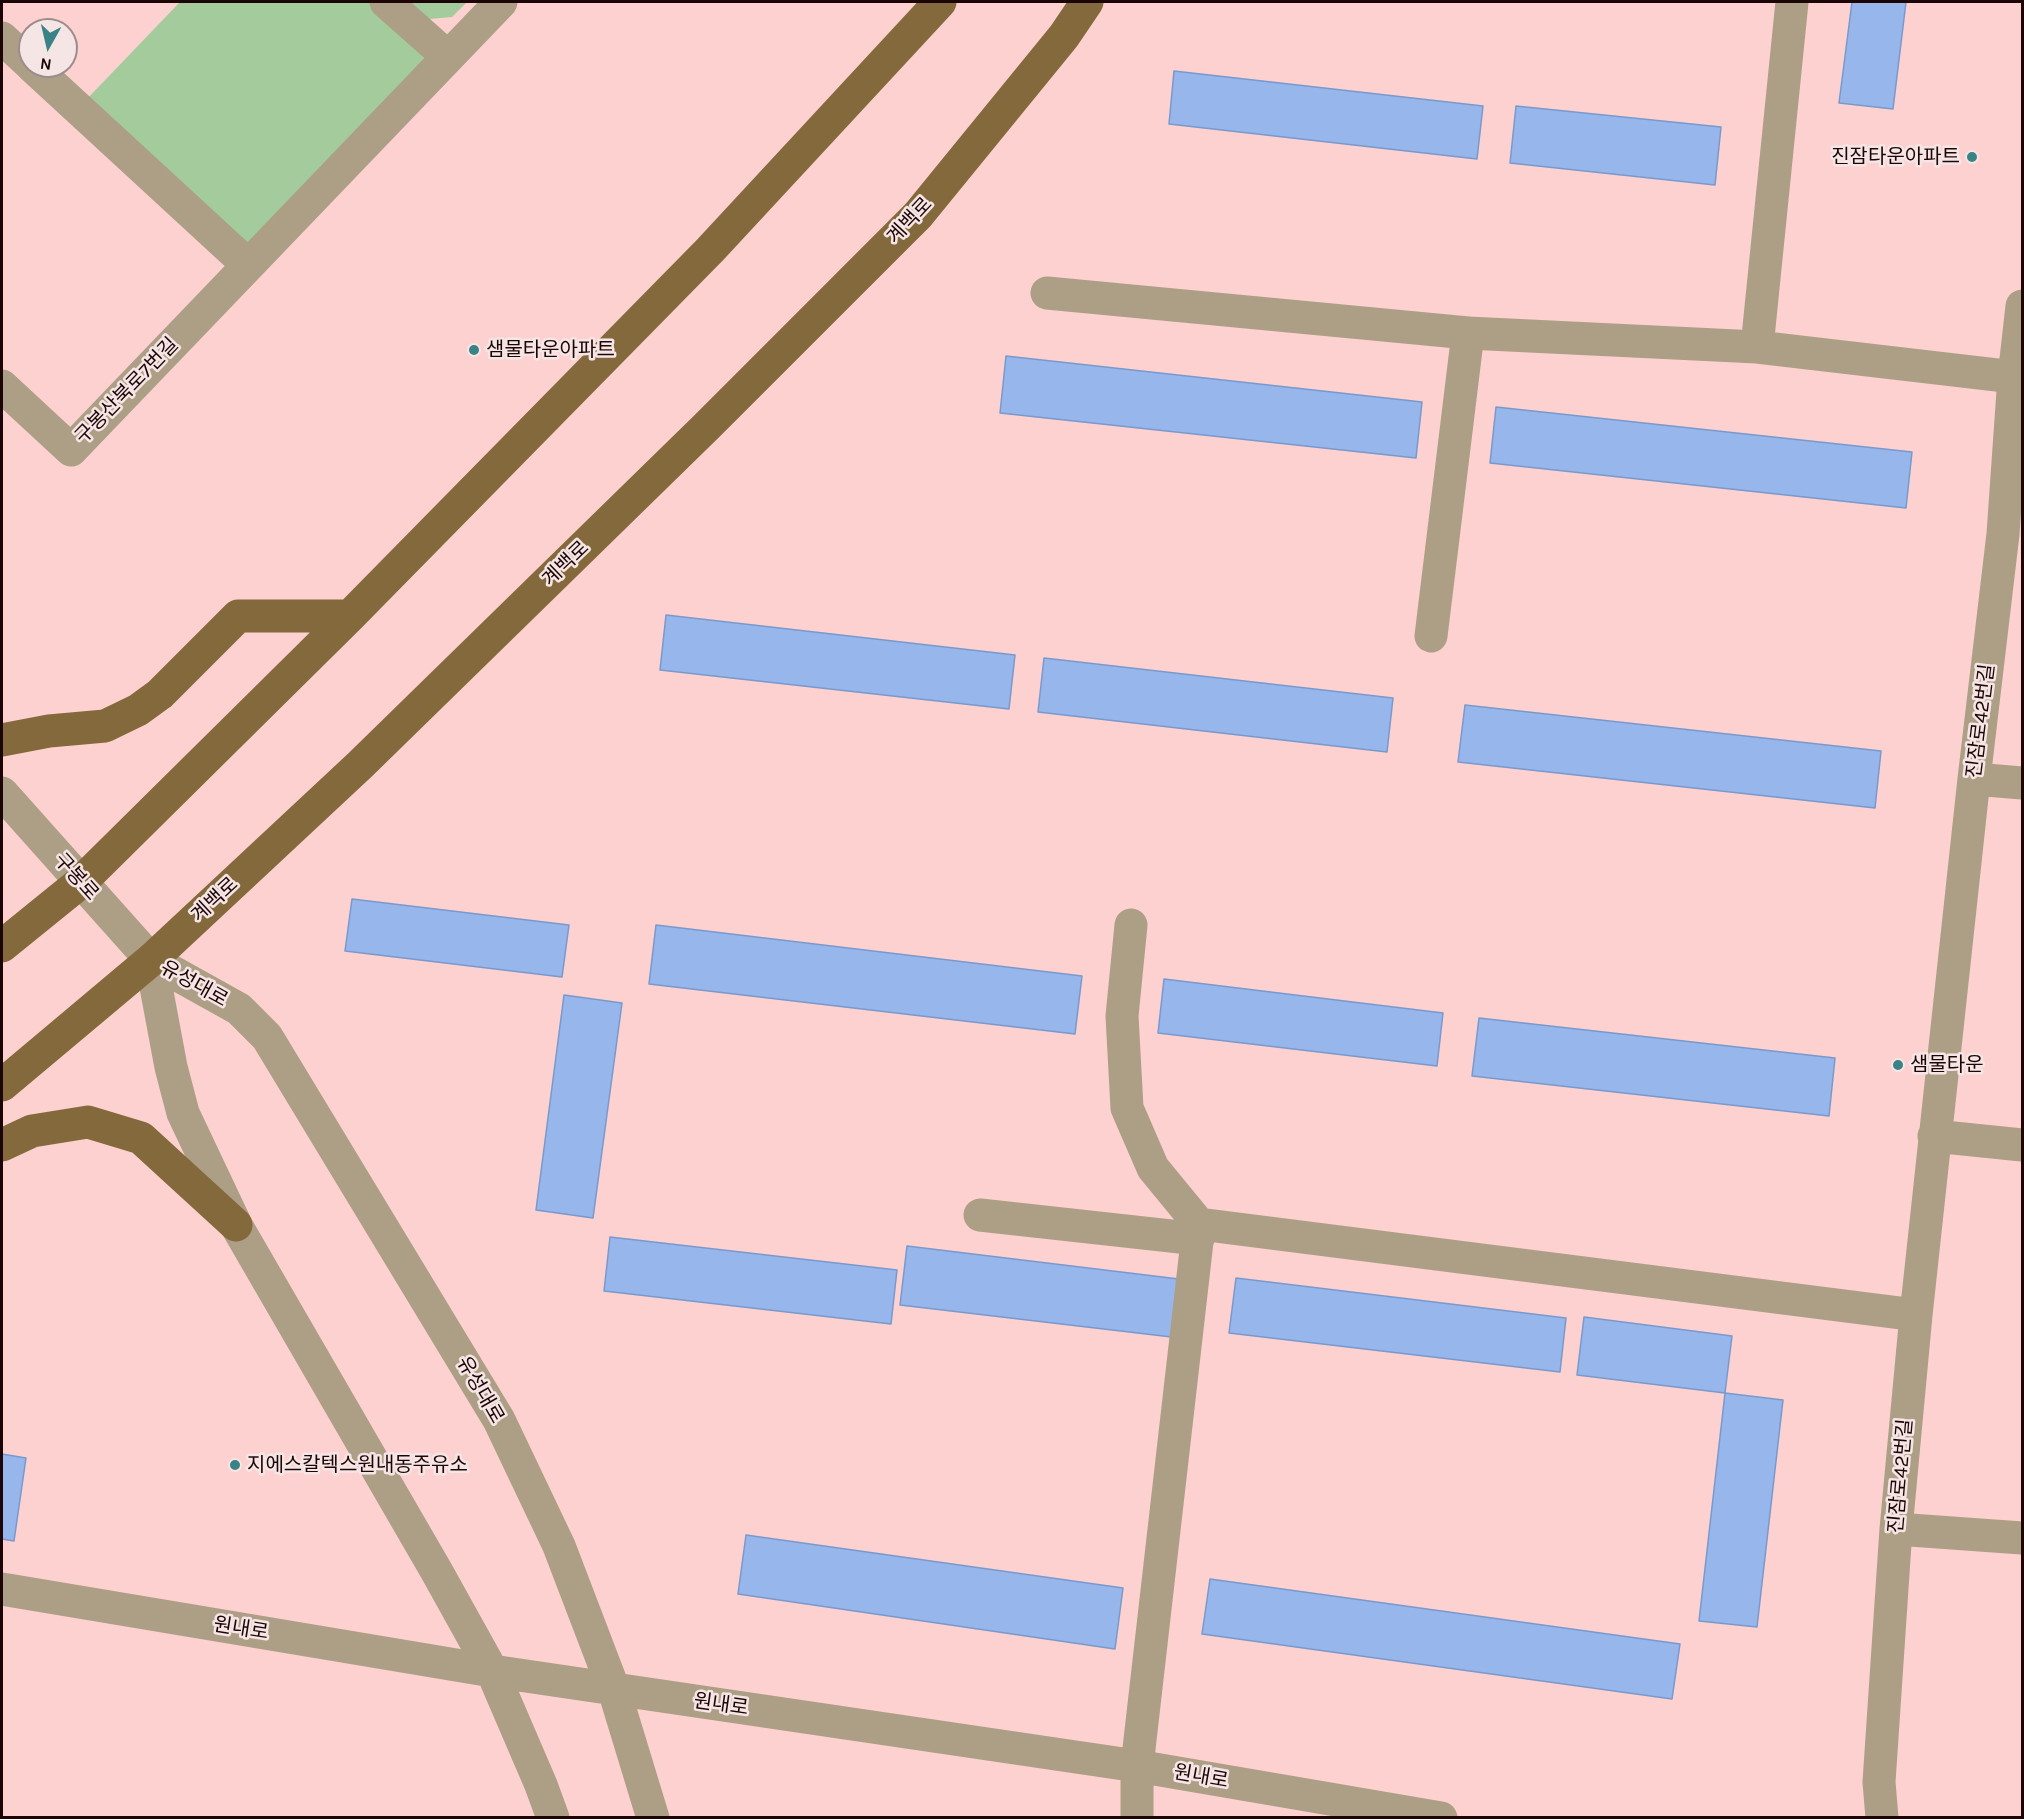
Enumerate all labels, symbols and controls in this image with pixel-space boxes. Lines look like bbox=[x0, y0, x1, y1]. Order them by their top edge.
north arrow bbox=[18, 18, 78, 78]
text: N bbox=[39, 54, 53, 75]
place label: 진잠타운아파트 bbox=[1831, 145, 1960, 169]
marker: 진잠타운아파트 bbox=[1965, 150, 1979, 164]
street label: 계백로 bbox=[882, 193, 938, 249]
street label: 구봉산북로7번길 bbox=[70, 333, 184, 449]
place label: 샘물타운아파트 bbox=[486, 338, 615, 362]
marker: 샘물타운아파트 bbox=[467, 343, 481, 357]
street label: 계백로 bbox=[538, 536, 594, 592]
street label: 진잠로42번길 bbox=[1962, 663, 2000, 779]
street label: 구봉로 bbox=[49, 848, 103, 906]
street label: 계백로 bbox=[187, 872, 243, 928]
street label: 유성대로 bbox=[156, 956, 232, 1012]
place label: 샘물타운 bbox=[1910, 1053, 1984, 1077]
marker: 샘물타운 bbox=[1891, 1058, 1905, 1072]
street label: 유성대로 bbox=[451, 1352, 509, 1428]
street label: 진잠로42번길 bbox=[1884, 1418, 1918, 1534]
place label: 지에스칼텍스원내동주유소 bbox=[247, 1453, 468, 1477]
marker: 지에스칼텍스원내동주유소 bbox=[228, 1458, 242, 1472]
street label: 원내로 bbox=[212, 1613, 270, 1645]
street label: 원내로 bbox=[692, 1689, 750, 1721]
street label: 원내로 bbox=[1172, 1760, 1230, 1794]

